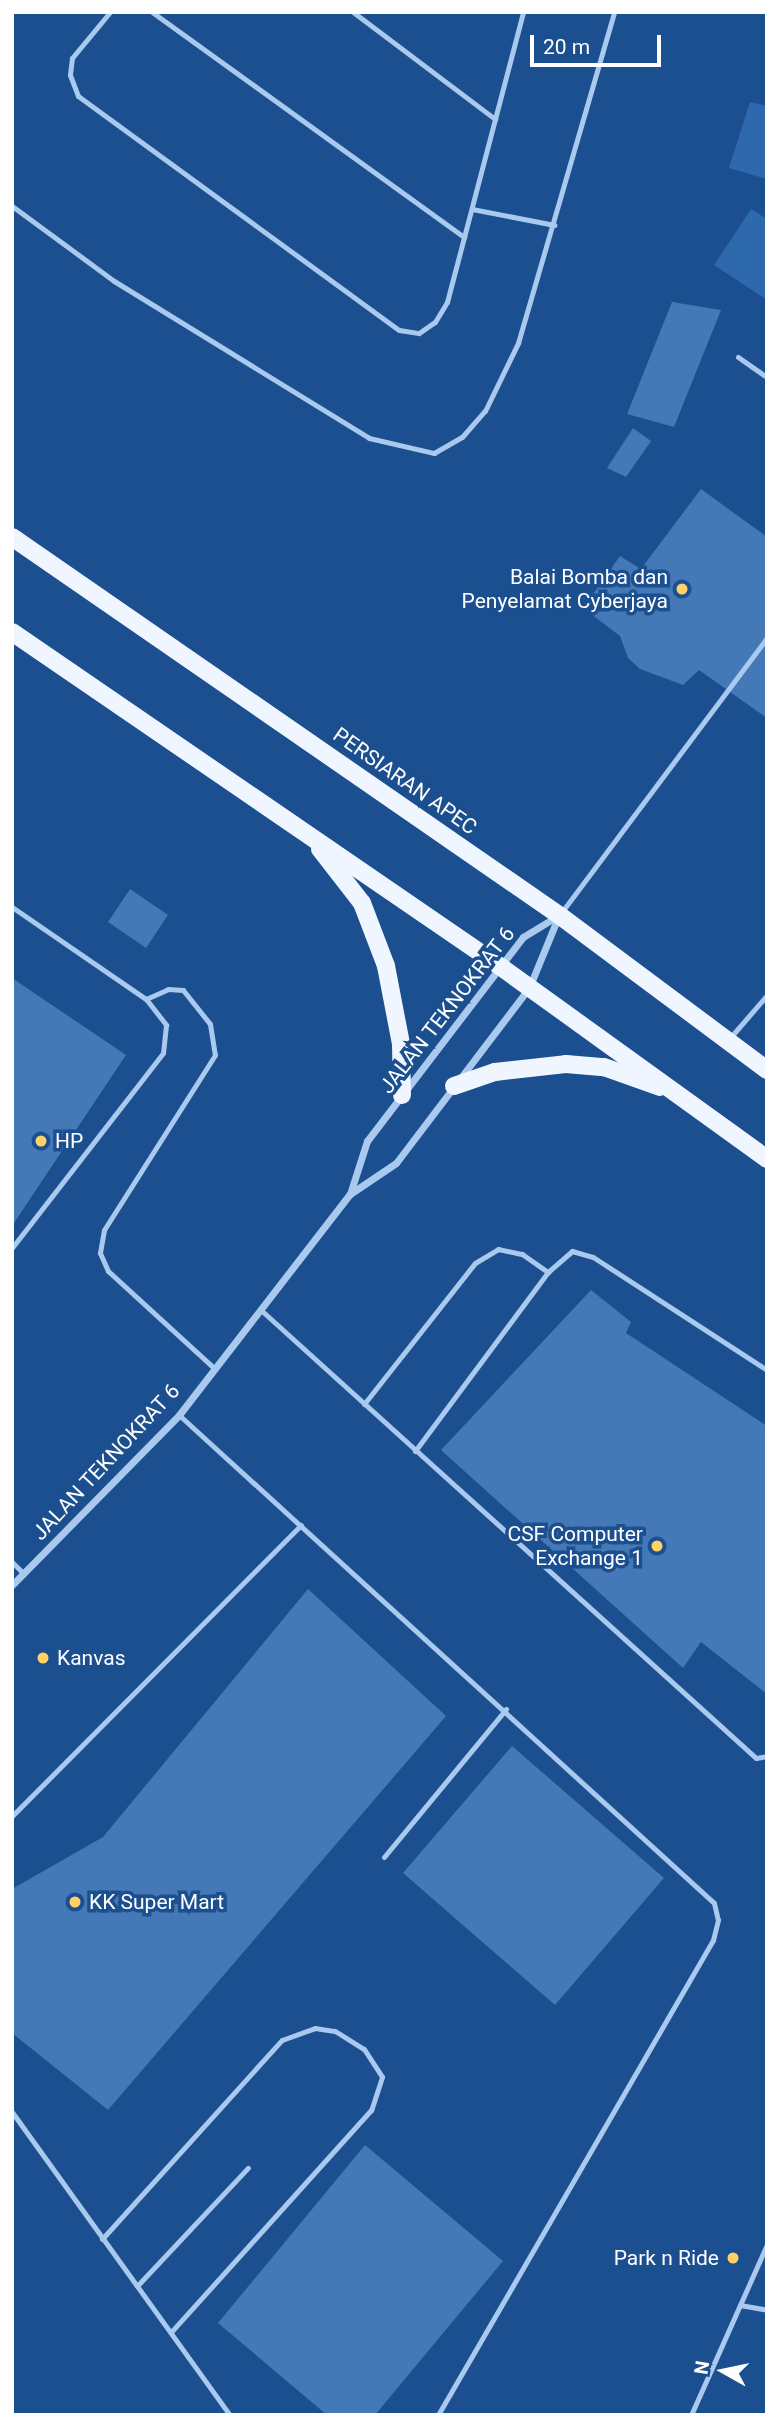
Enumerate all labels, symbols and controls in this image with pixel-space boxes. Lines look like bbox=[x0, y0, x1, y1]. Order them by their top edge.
scale bar bbox=[534, 21, 665, 65]
text: 20 m bbox=[543, 35, 590, 59]
place label: Balai Bomba dan Penyelamat Cyberjaya bbox=[462, 564, 668, 614]
marker: Balai Bomba dan Penyelamat Cyberjaya bbox=[674, 581, 690, 597]
street label: PERSIARAN APEC bbox=[328, 722, 482, 840]
street label: JALAN TEKNOKRAT 6 bbox=[374, 921, 520, 1099]
place label: HP bbox=[55, 1128, 83, 1154]
marker: HP bbox=[33, 1133, 49, 1149]
street label: JALAN TEKNOKRAT 6 bbox=[27, 1378, 185, 1546]
place label: CSF Computer Exchange 1 bbox=[507, 1521, 643, 1571]
marker: CSF Computer Exchange 1 bbox=[649, 1538, 665, 1554]
place label: Kanvas bbox=[57, 1645, 125, 1671]
marker: Kanvas bbox=[35, 1650, 51, 1666]
place label: KK Super Mart bbox=[89, 1889, 224, 1915]
marker: KK Super Mart bbox=[67, 1894, 83, 1910]
place label: Park n Ride bbox=[614, 2245, 719, 2271]
marker: Park n Ride bbox=[725, 2250, 741, 2266]
north arrow bbox=[688, 2336, 758, 2406]
text: N bbox=[689, 2359, 714, 2376]

